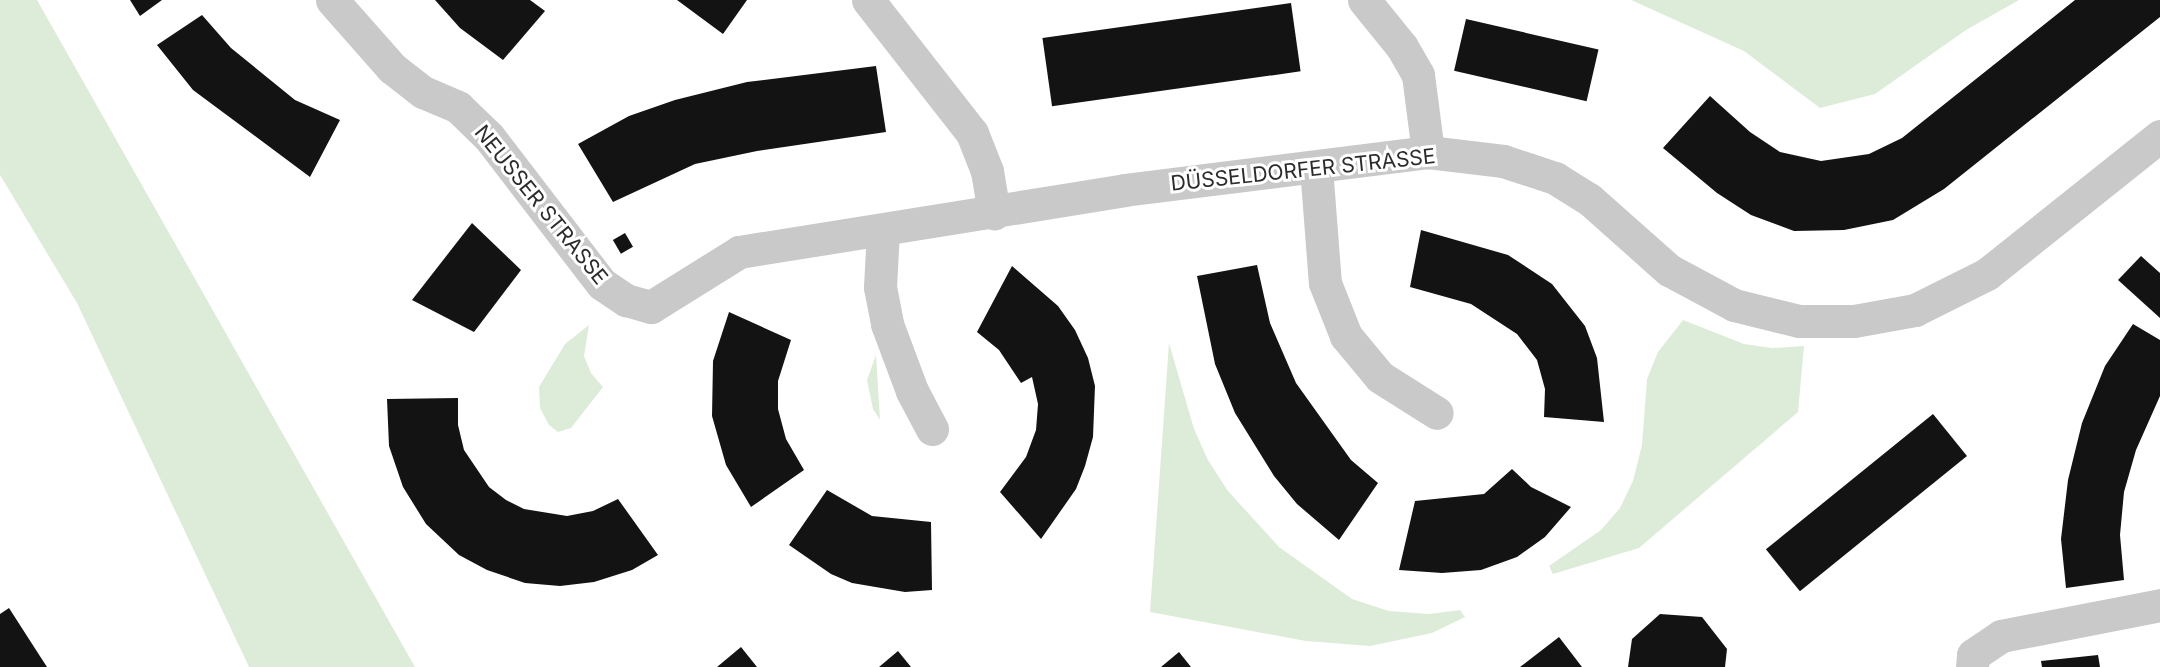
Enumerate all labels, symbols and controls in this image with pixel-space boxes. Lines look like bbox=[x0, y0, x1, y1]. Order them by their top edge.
street label: NEUSSER STRASSE bbox=[469, 120, 613, 290]
street label: DÜSSELDORFER STRASSE bbox=[1169, 144, 1437, 196]

